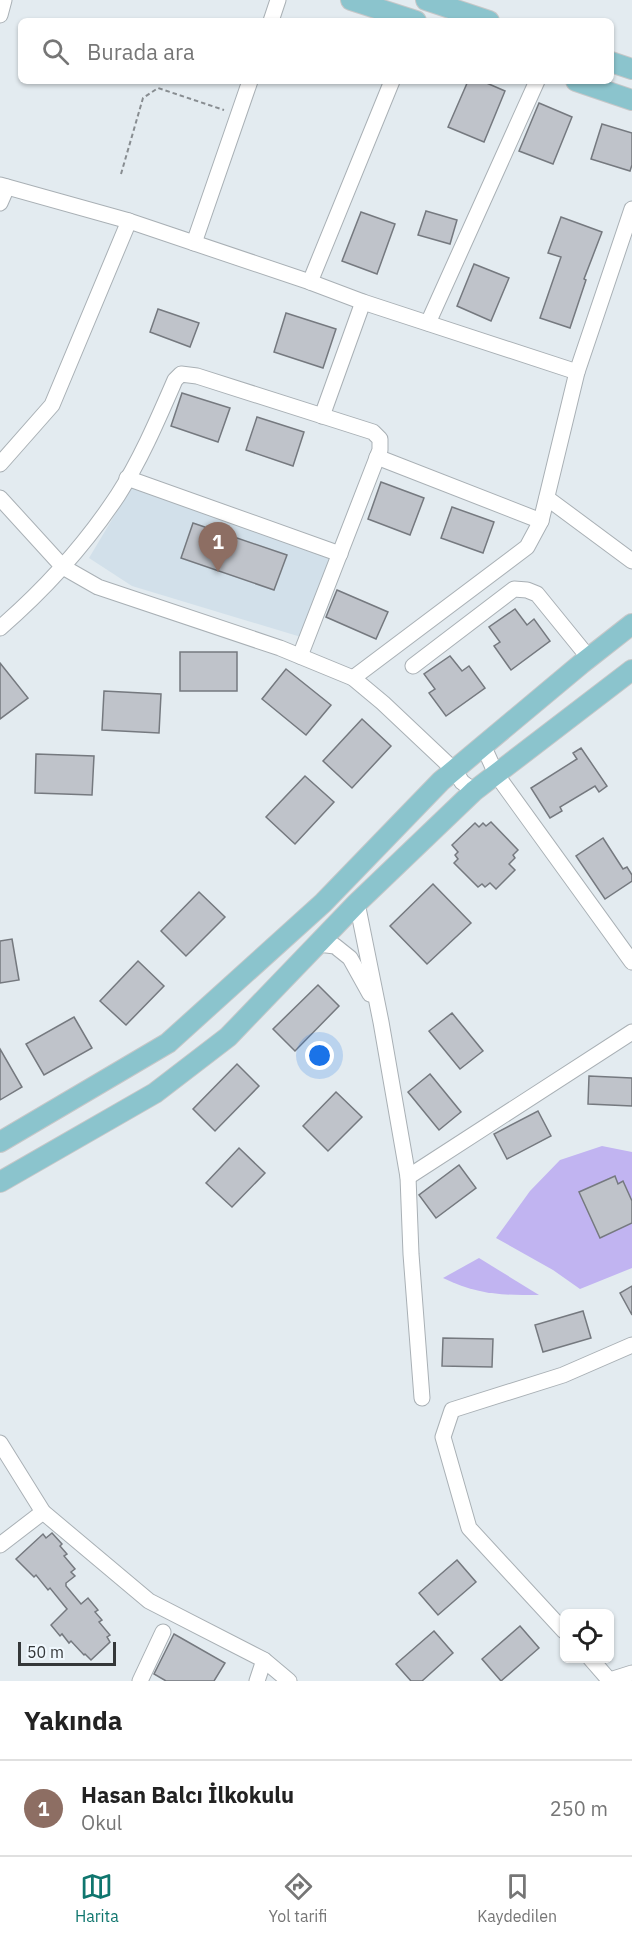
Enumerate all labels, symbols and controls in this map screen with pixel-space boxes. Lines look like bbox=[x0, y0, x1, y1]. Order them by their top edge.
search box bbox=[18, 18, 614, 84]
icon: search bbox=[39, 35, 72, 68]
text: Burada ara bbox=[87, 37, 195, 66]
pin: 1 bbox=[198, 522, 238, 572]
your location bbox=[305, 1041, 334, 1070]
map controls bbox=[560, 1609, 614, 1663]
button: locate bbox=[560, 1609, 614, 1663]
scale bar bbox=[18, 1639, 116, 1666]
text: 50 m bbox=[27, 1642, 64, 1662]
text: Yakında bbox=[24, 1703, 123, 1737]
text: Hasan Balcı İlkokulu bbox=[81, 1780, 294, 1809]
text: 1 bbox=[38, 1795, 50, 1822]
text: 250 m bbox=[550, 1795, 608, 1822]
text: Okul bbox=[81, 1809, 122, 1836]
tab: Harita bbox=[75, 1870, 119, 1926]
tab: Yol tarifi bbox=[269, 1870, 327, 1926]
tab: Kaydedilen bbox=[477, 1870, 557, 1926]

